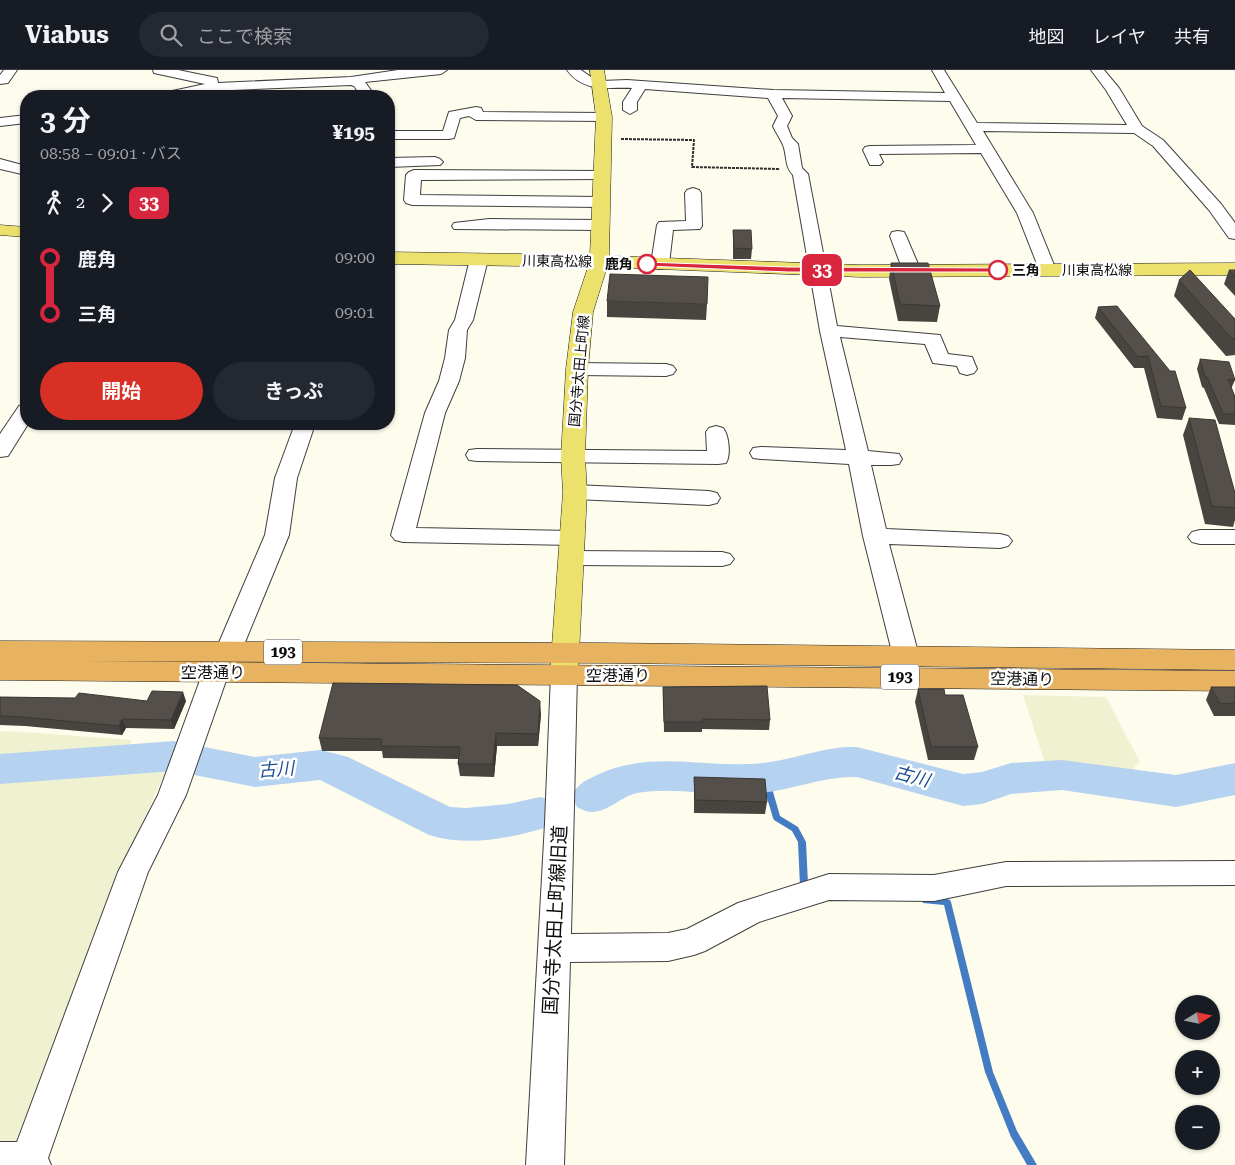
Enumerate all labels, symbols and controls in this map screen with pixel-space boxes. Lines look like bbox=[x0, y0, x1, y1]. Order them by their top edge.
search box bbox=[139, 12, 489, 57]
text: Viabus bbox=[25, 21, 109, 49]
icon: search bbox=[157, 21, 185, 49]
text: ここで検索 bbox=[197, 25, 292, 48]
text: 地図 bbox=[1029, 26, 1065, 47]
text: レイヤ bbox=[1093, 26, 1146, 47]
text: 共有 bbox=[1174, 26, 1210, 47]
text: 3 分 bbox=[40, 104, 91, 137]
text: ¥195 bbox=[332, 121, 375, 144]
text: 08:58 – 09:01 · バス bbox=[40, 144, 182, 163]
icon: walk bbox=[40, 189, 68, 217]
icon: forward bbox=[93, 189, 121, 217]
text: 33 bbox=[139, 192, 159, 213]
text: 2 bbox=[76, 193, 85, 212]
text: 鹿角 bbox=[78, 248, 116, 271]
text: 09:00 bbox=[335, 248, 375, 267]
street label: 川東高松線 bbox=[522, 252, 592, 270]
marker: 鹿角 bbox=[637, 254, 657, 274]
line badge: 33 bbox=[800, 254, 844, 286]
place label: 鹿角 bbox=[605, 256, 633, 272]
text: 33 bbox=[812, 259, 832, 280]
marker: 三角 bbox=[988, 260, 1008, 280]
place label: 三角 bbox=[1012, 262, 1040, 278]
street label: 川東高松線 bbox=[1062, 262, 1132, 278]
text: 三角 bbox=[78, 303, 116, 326]
text: 09:01 bbox=[335, 303, 375, 322]
street label: 国分寺太田上町線 bbox=[566, 315, 592, 427]
button: 開始 bbox=[40, 362, 203, 420]
button: きっぷ bbox=[213, 362, 375, 420]
road number: 193 bbox=[264, 640, 302, 664]
street label: 空港通り bbox=[181, 663, 245, 682]
road number: 193 bbox=[881, 664, 919, 690]
street label: 空港通り bbox=[586, 666, 650, 685]
street label: 空港通り bbox=[990, 669, 1054, 689]
water label: 古川 bbox=[257, 757, 297, 781]
water label: 古川 bbox=[892, 761, 934, 791]
street label: 国分寺太田上町線旧道 bbox=[539, 825, 571, 1015]
north arrow bbox=[1175, 995, 1220, 1040]
map controls bbox=[1175, 995, 1220, 1150]
button: + bbox=[1175, 1050, 1220, 1095]
button: − bbox=[1175, 1105, 1220, 1150]

